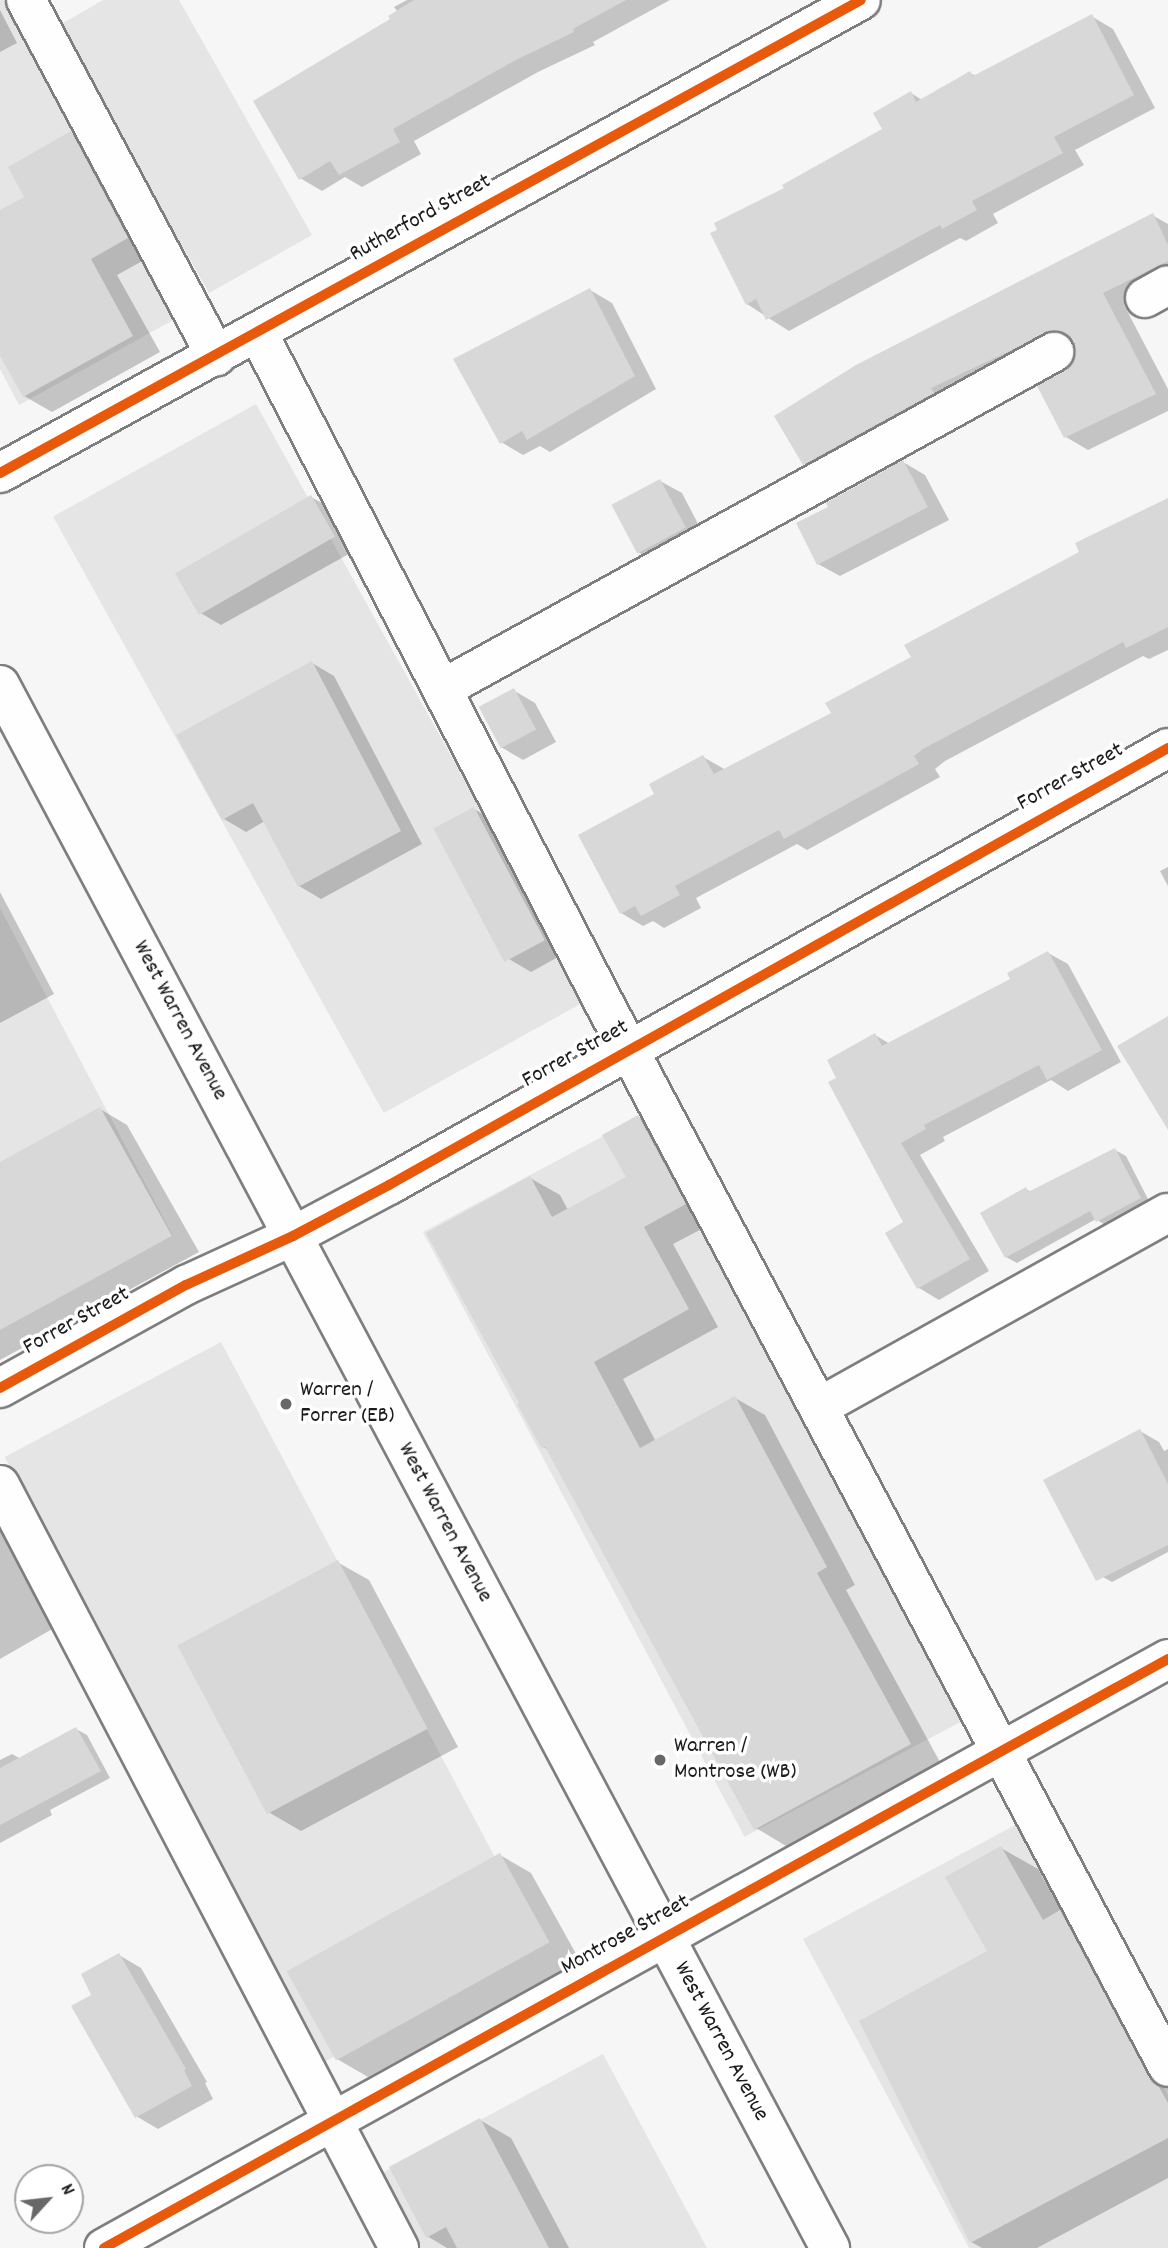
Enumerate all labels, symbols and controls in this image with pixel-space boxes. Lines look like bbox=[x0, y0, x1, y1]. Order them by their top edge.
street label: Rutherford Street bbox=[345, 169, 497, 269]
street label: Forrer Street bbox=[1013, 737, 1129, 819]
street label: West Warren Avenue bbox=[125, 936, 233, 1106]
street label: Forrer Street bbox=[518, 1014, 634, 1096]
street label: Forrer Street bbox=[19, 1281, 135, 1363]
place label: Warren / Forrer (EB) bbox=[300, 1377, 394, 1431]
marker: Warren / Forrer (EB) bbox=[278, 1396, 294, 1412]
street label: West Warren Avenue bbox=[390, 1438, 498, 1608]
place label: Warren / Montrose (WB) bbox=[674, 1733, 796, 1787]
marker: Warren / Montrose (WB) bbox=[652, 1752, 668, 1768]
street label: Montrose Street bbox=[557, 1889, 695, 1983]
street label: West Warren Avenue bbox=[666, 1957, 774, 2127]
north arrow bbox=[14, 2164, 84, 2234]
text: N bbox=[52, 2180, 81, 2200]

